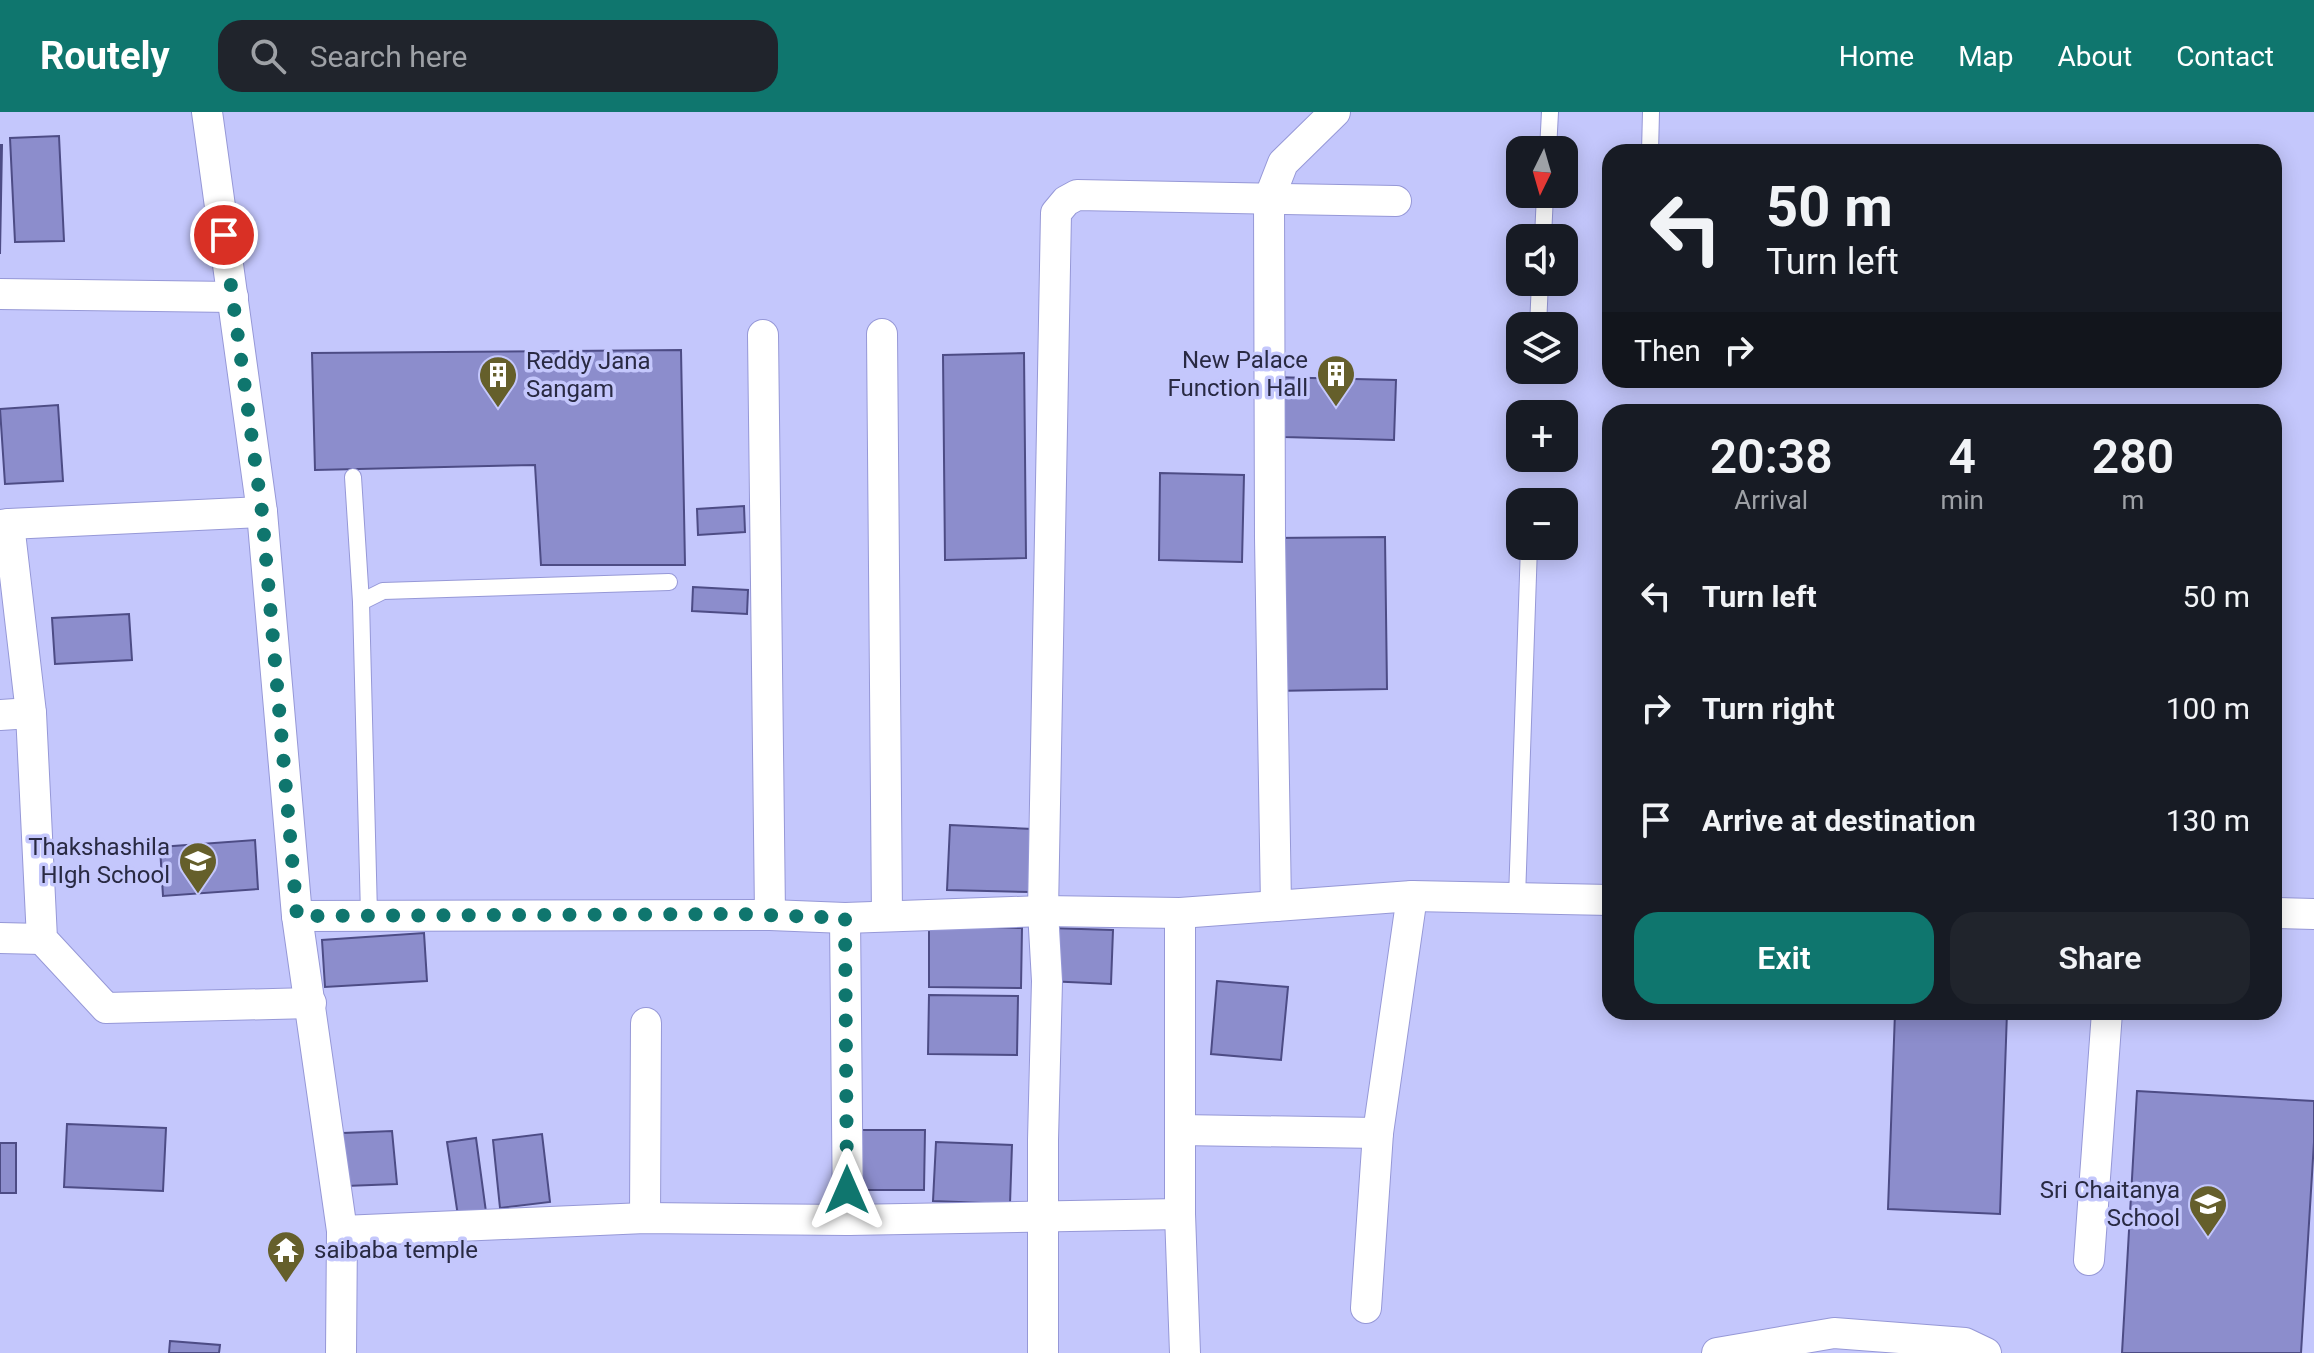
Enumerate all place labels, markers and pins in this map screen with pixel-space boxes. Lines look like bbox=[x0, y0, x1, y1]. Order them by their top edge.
pin bbox=[190, 201, 258, 269]
place label: New Palace Function Hall bbox=[1168, 346, 1308, 402]
place label: Reddy Jana Sangam bbox=[526, 347, 651, 403]
building icon: New Palace Function Hall bbox=[1315, 353, 1357, 408]
building icon: Reddy Jana Sangam bbox=[477, 354, 519, 409]
place label: Thakshashila HIgh School bbox=[28, 833, 170, 889]
school or university icon: Thakshashila HIgh School bbox=[177, 840, 219, 895]
place label: Sri Chaitanya School bbox=[2040, 1176, 2180, 1232]
school or university icon: Sri Chaitanya School bbox=[2187, 1183, 2229, 1238]
temple icon: saibaba temple bbox=[265, 1229, 307, 1284]
place label: saibaba temple bbox=[314, 1236, 478, 1264]

